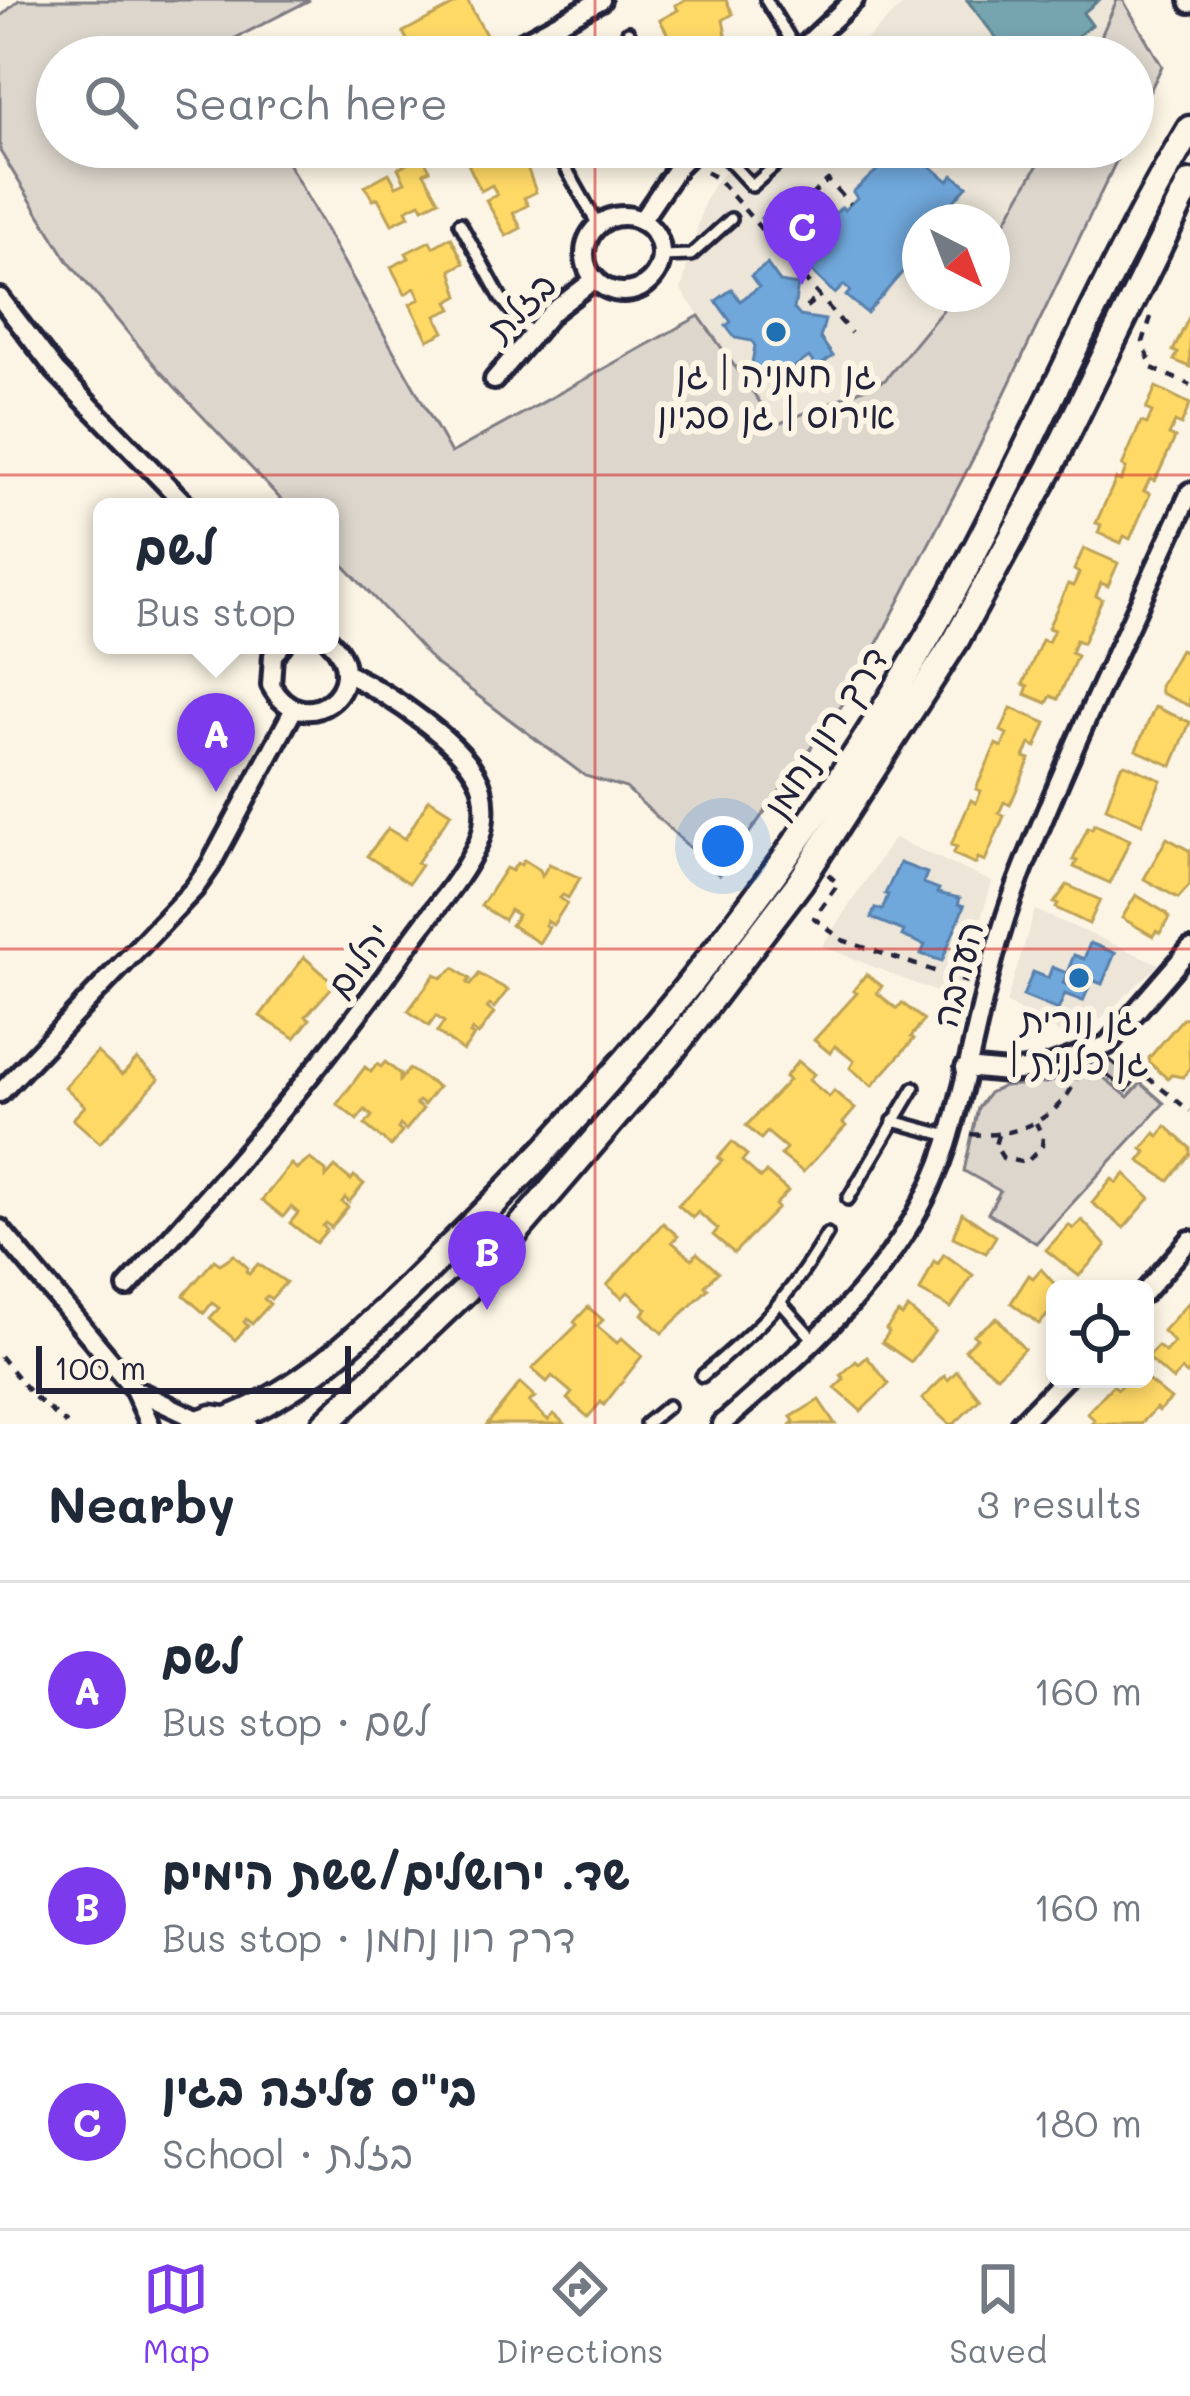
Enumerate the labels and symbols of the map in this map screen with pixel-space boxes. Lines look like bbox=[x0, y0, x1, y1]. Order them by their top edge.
pin: C bbox=[763, 186, 841, 285]
north arrow bbox=[902, 204, 1010, 312]
street label: בזלת bbox=[474, 260, 565, 351]
marker: גן חמניה | גן אירוס | גן סביון bbox=[763, 319, 789, 345]
place label: גן חמניה | גן אירוס | גן סביון bbox=[657, 349, 895, 438]
street label: דרך רון נחמן bbox=[751, 637, 898, 826]
pin: A bbox=[177, 693, 255, 792]
your location bbox=[693, 816, 753, 876]
street label: יהלום bbox=[314, 912, 400, 1006]
street label: הערבה bbox=[919, 916, 993, 1032]
marker: גן נורית | גן כלנית bbox=[1066, 965, 1092, 991]
place label: גן נורית | גן כלנית bbox=[1009, 995, 1149, 1084]
pin: B bbox=[448, 1211, 526, 1310]
scale bar bbox=[36, 1340, 351, 1393]

